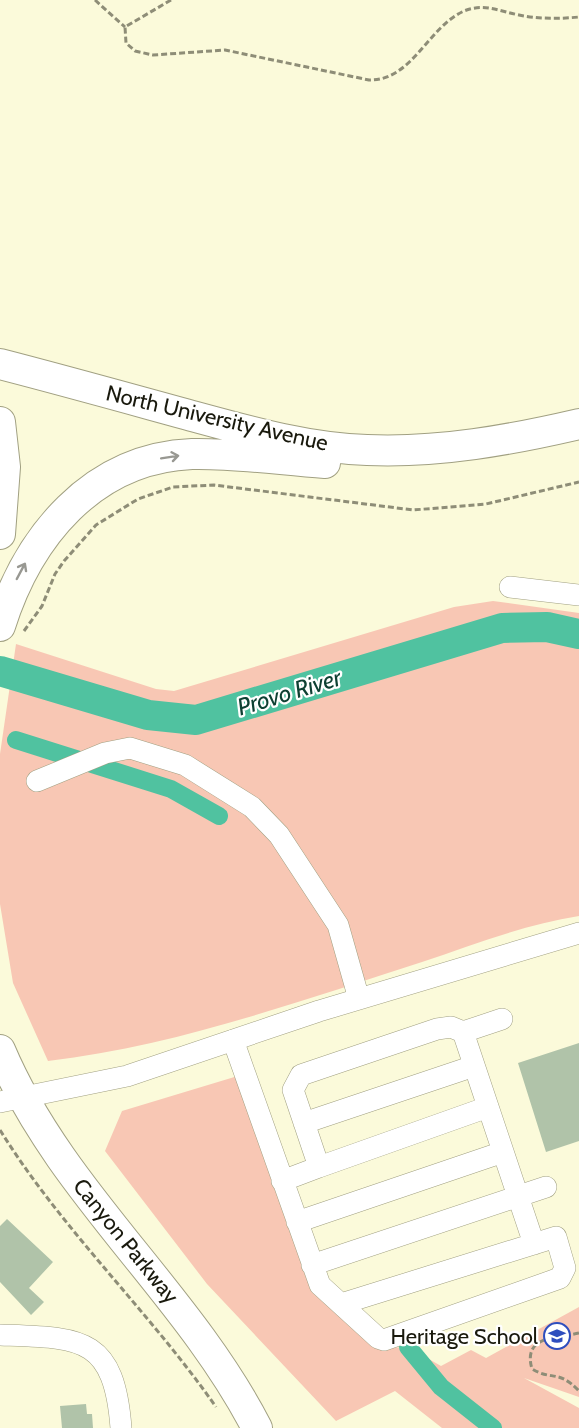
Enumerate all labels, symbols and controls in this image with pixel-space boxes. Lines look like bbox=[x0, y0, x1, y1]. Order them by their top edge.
street label: North University Avenue bbox=[103, 379, 331, 457]
one-way arrow bbox=[160, 451, 179, 462]
one-way arrow bbox=[15, 563, 27, 580]
water label: Provo River bbox=[234, 662, 346, 722]
street label: Canyon Parkway bbox=[67, 1173, 185, 1309]
school or university icon: Heritage School bbox=[542, 1321, 572, 1351]
place label: Heritage School bbox=[391, 1323, 539, 1350]

